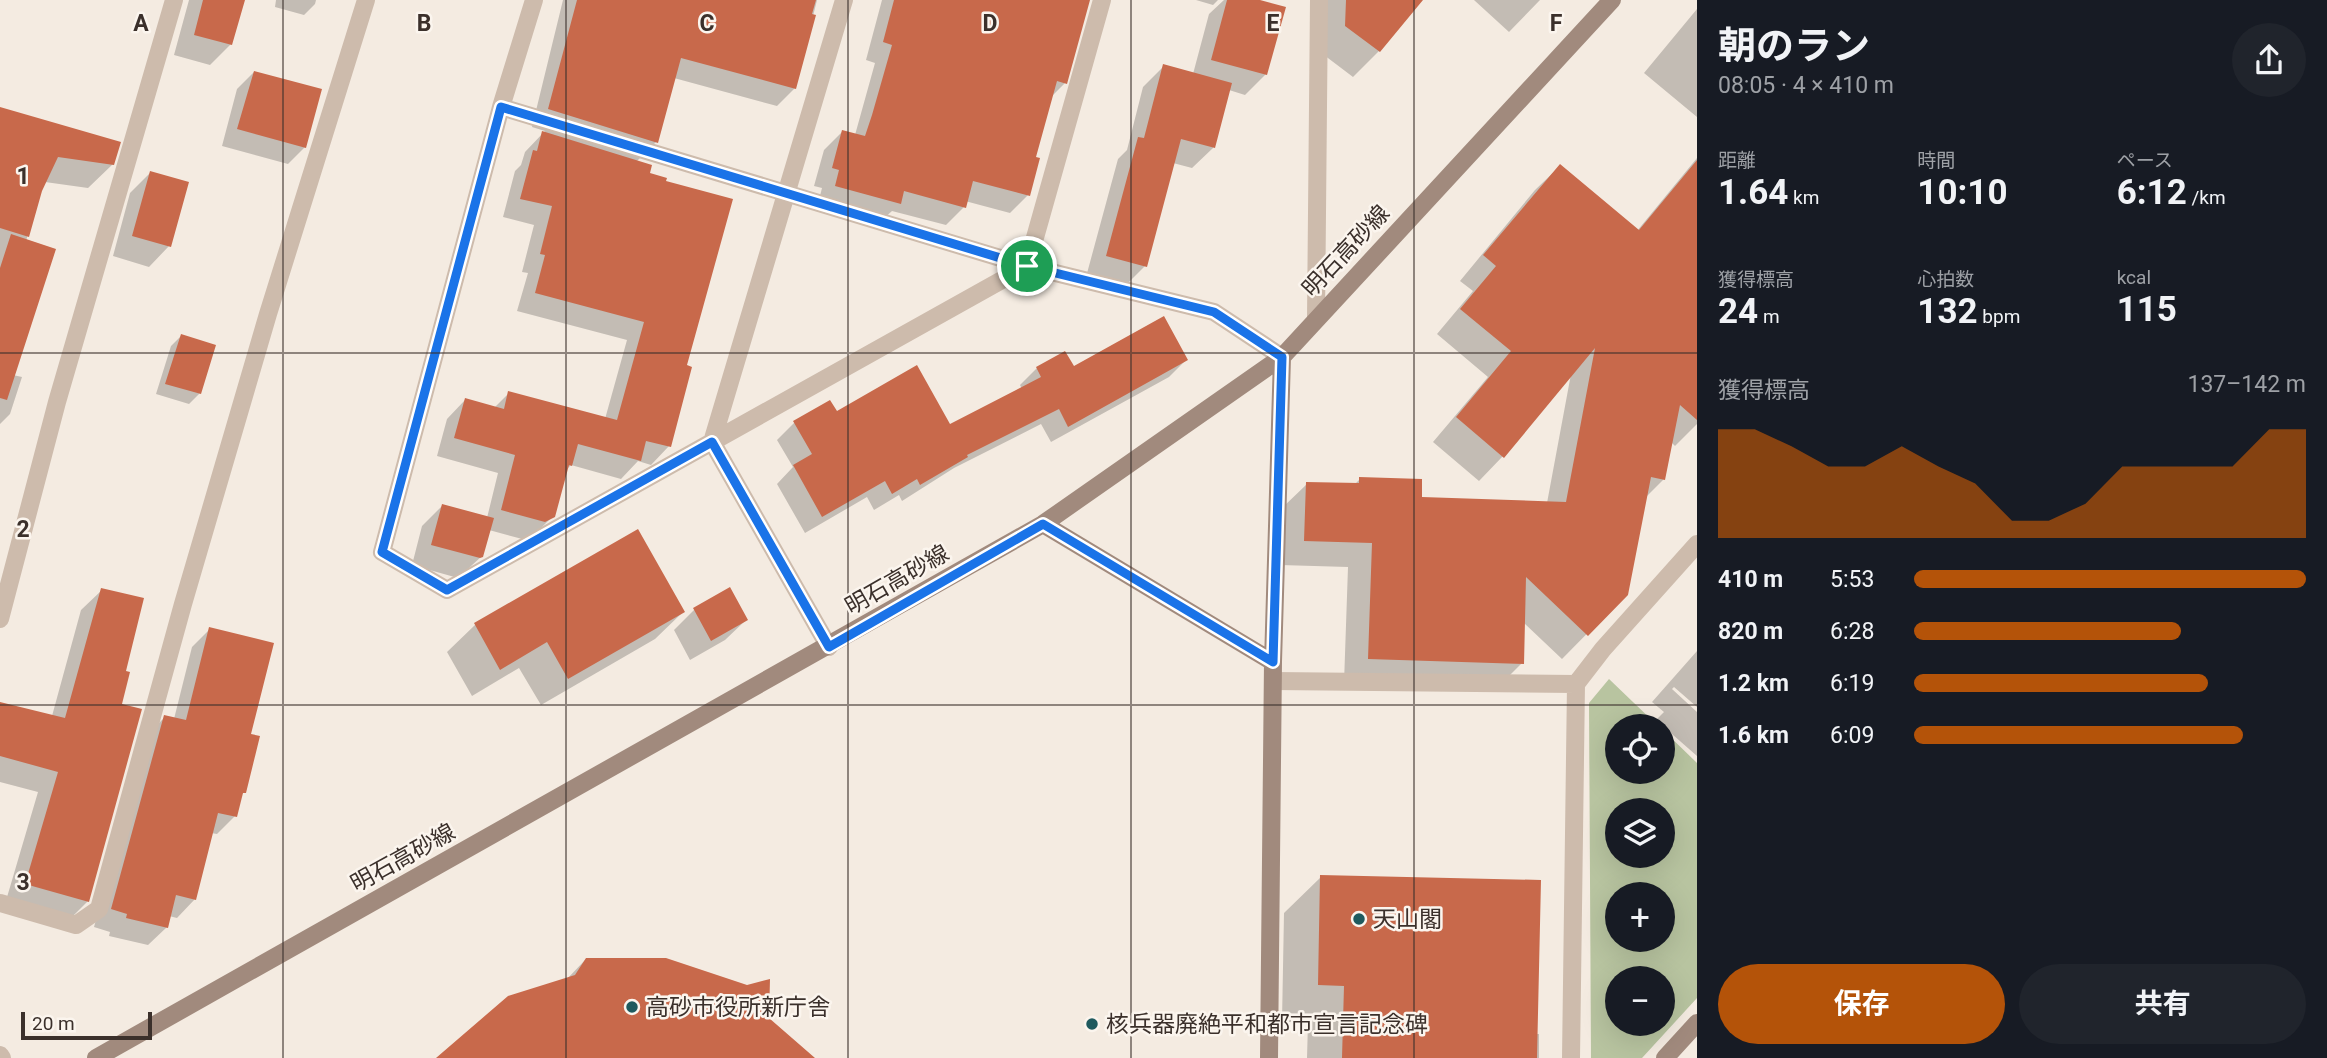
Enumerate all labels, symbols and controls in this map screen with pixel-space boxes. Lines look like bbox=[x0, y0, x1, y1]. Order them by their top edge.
text: A bbox=[133, 10, 149, 37]
text: B bbox=[417, 10, 431, 37]
text: C bbox=[699, 10, 715, 37]
text: D bbox=[983, 10, 997, 37]
text: E bbox=[1267, 10, 1280, 37]
text: F bbox=[1550, 10, 1563, 37]
button: share bbox=[2232, 23, 2306, 97]
text: 朝のラン bbox=[1718, 24, 1870, 68]
text: 08:05 · 4 × 410 m bbox=[1718, 72, 1894, 99]
text: 距離 bbox=[1718, 149, 1756, 172]
text: 時間 bbox=[1917, 149, 1955, 172]
text: ペース bbox=[2117, 149, 2173, 172]
text: 1 bbox=[16, 163, 30, 190]
text: 1.64 bbox=[1718, 172, 1788, 213]
text: 10:10 bbox=[1917, 172, 2008, 213]
text: 6:12 bbox=[2117, 172, 2187, 213]
text: km bbox=[1788, 186, 1819, 209]
text: /km bbox=[2187, 186, 2226, 209]
street label: 明石高砂線 bbox=[1297, 200, 1395, 302]
pin bbox=[997, 236, 1057, 296]
icon: arrive bbox=[1008, 247, 1046, 285]
text: kcal bbox=[2117, 266, 2151, 289]
text: 獲得標高 bbox=[1718, 268, 1794, 291]
text: 心拍数 bbox=[1917, 268, 1974, 291]
text: 115 bbox=[2117, 289, 2177, 330]
text: 24 bbox=[1718, 291, 1758, 332]
text: 132 bbox=[1917, 291, 1978, 332]
text: m bbox=[1758, 305, 1780, 328]
text: bpm bbox=[1978, 305, 2020, 328]
text: 137–142 m bbox=[2187, 371, 2306, 398]
text: 獲得標高 bbox=[1718, 377, 1810, 404]
text: 2 bbox=[16, 516, 30, 543]
street label: 明石高砂線 bbox=[840, 540, 954, 620]
text: 410 m bbox=[1718, 566, 1783, 593]
text: 5:53 bbox=[1830, 566, 1874, 593]
text: 820 m bbox=[1718, 618, 1783, 645]
text: 6:28 bbox=[1830, 618, 1874, 645]
text: 1.2 km bbox=[1718, 670, 1789, 697]
text: 6:19 bbox=[1830, 670, 1874, 697]
map controls bbox=[1605, 714, 1675, 1036]
button: locate bbox=[1605, 714, 1675, 784]
text: 1.6 km bbox=[1718, 722, 1789, 749]
text: 6:09 bbox=[1830, 722, 1874, 749]
button: layers bbox=[1605, 798, 1675, 868]
street label: 明石高砂線 bbox=[346, 818, 460, 898]
text: 3 bbox=[16, 869, 30, 896]
button: + bbox=[1605, 882, 1675, 952]
place label: 天山閣 bbox=[1373, 906, 1442, 933]
marker: 天山閣 bbox=[1351, 911, 1367, 927]
button: 保存 bbox=[1718, 964, 2005, 1044]
button: 共有 bbox=[2019, 964, 2306, 1044]
button: − bbox=[1605, 966, 1675, 1036]
place label: 高砂市役所新庁舎 bbox=[646, 994, 830, 1021]
marker: 高砂市役所新庁舎 bbox=[624, 999, 640, 1015]
scale bar bbox=[21, 1009, 152, 1041]
place label: 核兵器廃絶平和都市宣言記念碑 bbox=[1106, 1011, 1428, 1038]
text: 20 m bbox=[32, 1012, 75, 1035]
marker: 核兵器廃絶平和都市宣言記念碑 bbox=[1084, 1016, 1100, 1032]

